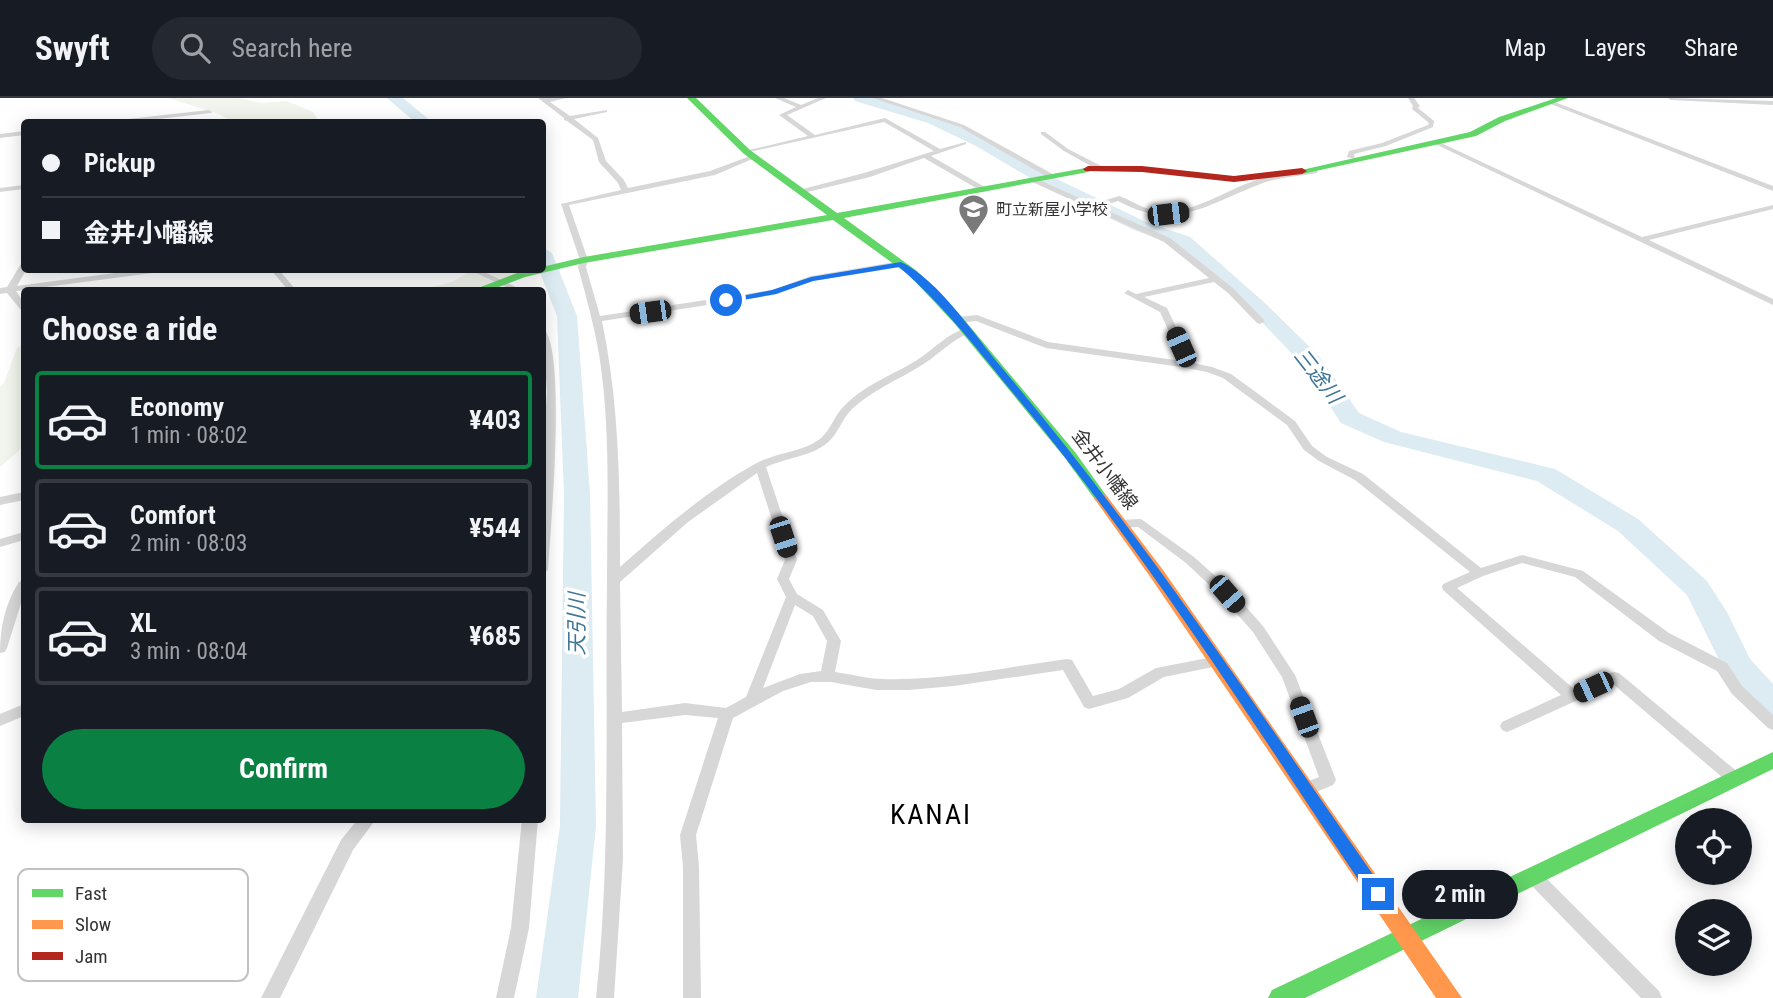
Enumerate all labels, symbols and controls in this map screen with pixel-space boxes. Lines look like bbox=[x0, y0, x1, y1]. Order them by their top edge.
search box bbox=[152, 17, 642, 80]
text: Swyft bbox=[35, 29, 110, 68]
icon: search bbox=[176, 29, 214, 67]
text: Search here bbox=[232, 33, 353, 63]
text: Map bbox=[1505, 34, 1546, 62]
text: Layers bbox=[1584, 34, 1646, 62]
text: Share bbox=[1684, 34, 1738, 62]
text: Pickup bbox=[84, 148, 155, 178]
school or university icon: 町立新屋小学校 bbox=[956, 192, 990, 236]
place label: 町立新屋小学校 bbox=[996, 200, 1108, 219]
car bbox=[1146, 201, 1191, 227]
text: 金井小幡線 bbox=[84, 218, 214, 248]
route start bbox=[710, 284, 742, 316]
car bbox=[628, 299, 673, 325]
text: Choose a ride bbox=[42, 310, 217, 348]
car bbox=[1163, 324, 1200, 370]
water label: 三途川 bbox=[1289, 344, 1348, 410]
icon: car bbox=[46, 389, 109, 452]
text: Economy bbox=[130, 392, 224, 422]
text: ¥403 bbox=[469, 405, 521, 435]
text: 1 min · 08:02 bbox=[130, 422, 247, 449]
street label: 金井小幡線 bbox=[1067, 424, 1143, 514]
icon: car bbox=[46, 497, 109, 560]
text: Comfort bbox=[130, 500, 216, 530]
text: ¥544 bbox=[469, 513, 521, 543]
car bbox=[767, 514, 800, 560]
text: 2 min · 08:03 bbox=[130, 530, 247, 557]
car bbox=[1206, 571, 1249, 617]
water label: 天引川 bbox=[565, 591, 589, 656]
icon: car bbox=[46, 605, 109, 668]
text: XL bbox=[130, 608, 157, 638]
text: ¥685 bbox=[469, 621, 521, 651]
text: 3 min · 08:04 bbox=[130, 638, 247, 665]
car bbox=[1570, 669, 1617, 705]
car bbox=[1287, 694, 1322, 740]
button: Confirm bbox=[42, 729, 525, 809]
district label: KANAI bbox=[890, 798, 972, 831]
map controls bbox=[1675, 808, 1752, 976]
button: locate bbox=[1675, 808, 1752, 885]
legend bbox=[18, 869, 248, 981]
callout: 2 min bbox=[1402, 870, 1518, 918]
route end bbox=[1362, 878, 1394, 910]
text: 2 min bbox=[1434, 881, 1486, 908]
text: Fast bbox=[75, 882, 107, 905]
button: layers bbox=[1675, 899, 1752, 976]
text: Slow bbox=[75, 913, 111, 936]
text: Jam bbox=[75, 945, 108, 968]

